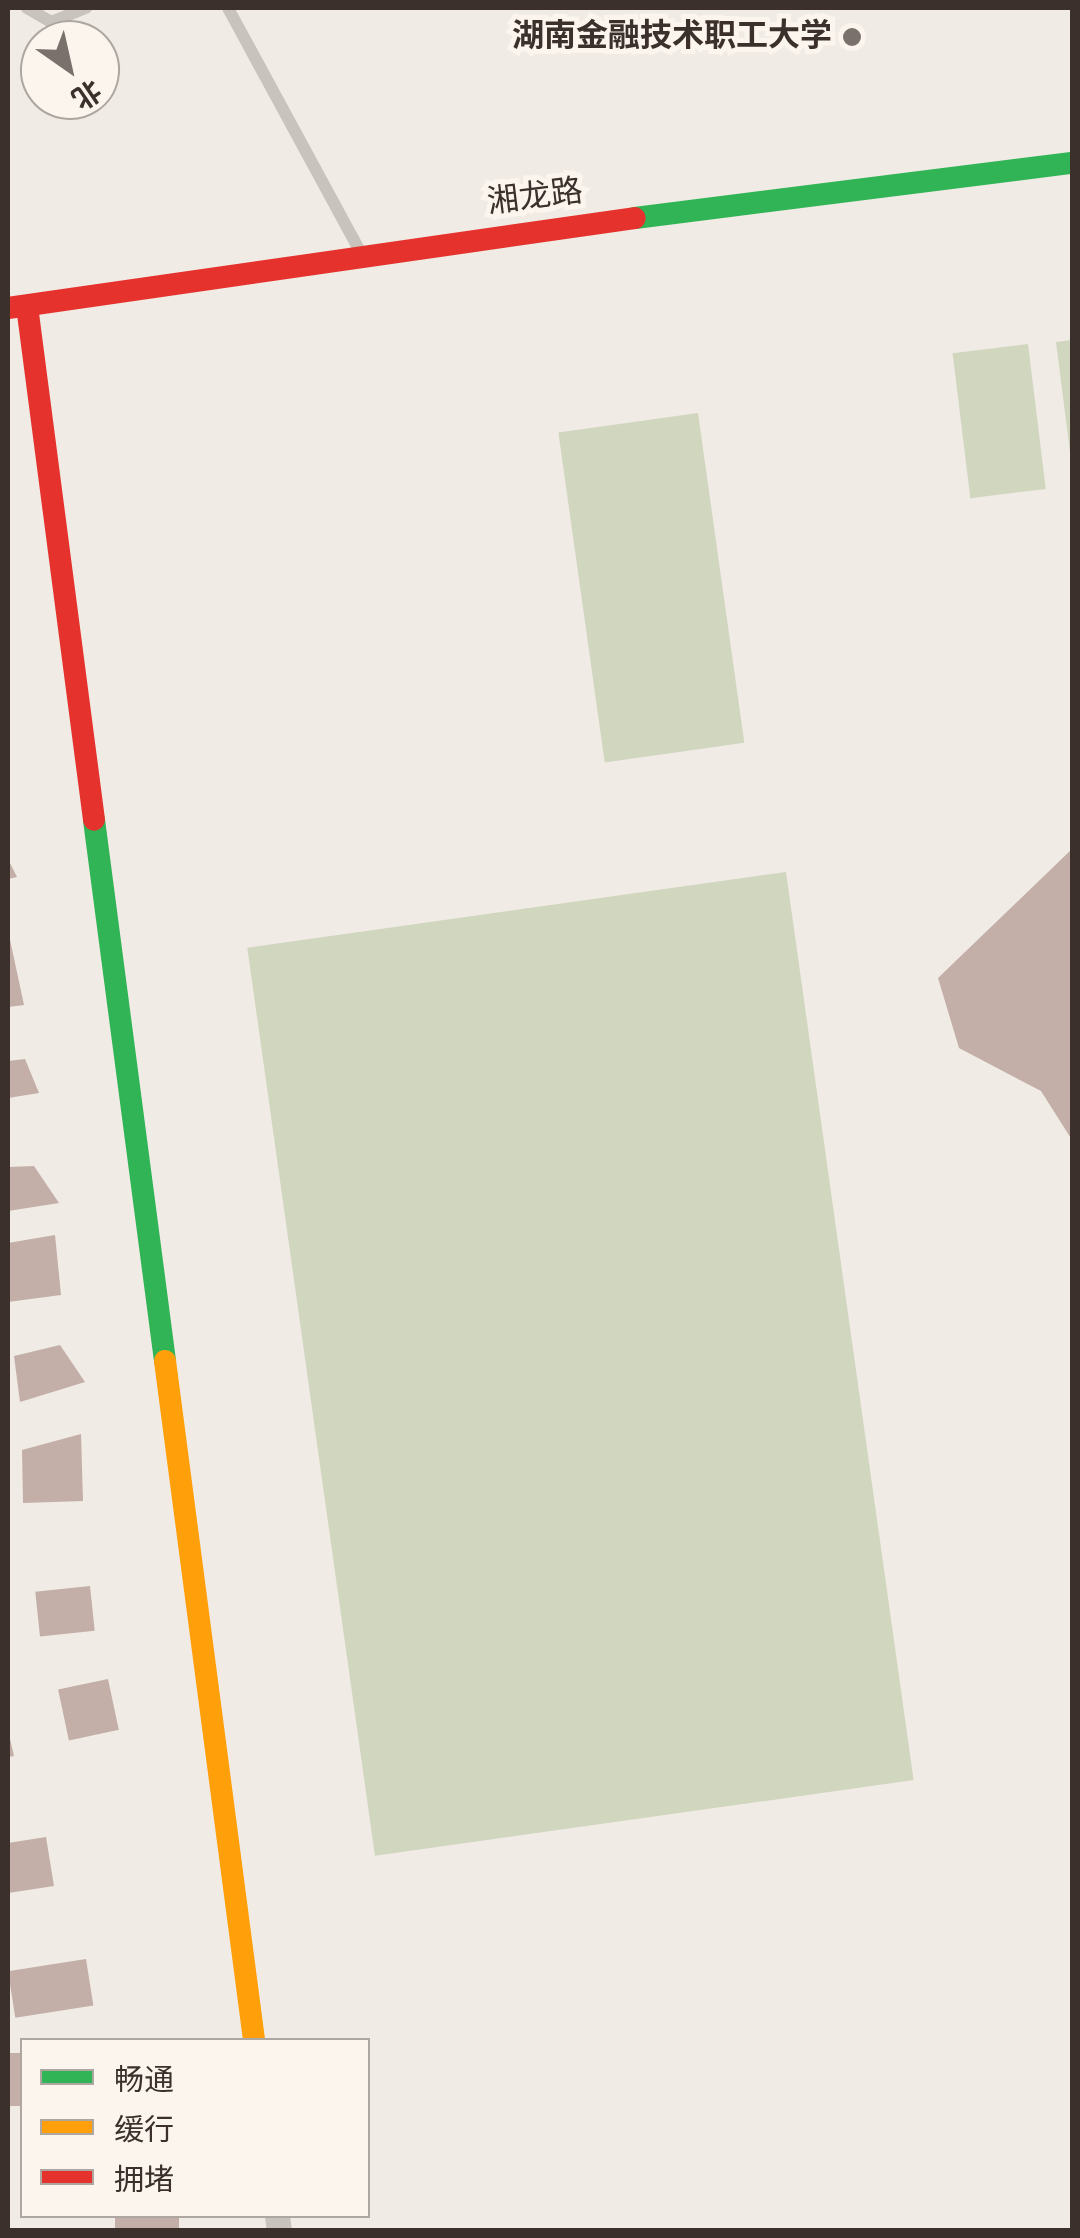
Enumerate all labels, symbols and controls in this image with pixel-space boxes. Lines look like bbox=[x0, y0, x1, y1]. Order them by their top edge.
place label: 湖南金融技术职工大学 bbox=[512, 18, 832, 56]
north arrow bbox=[20, 20, 120, 120]
marker: 湖南金融技术职工大学 bbox=[841, 26, 863, 48]
text: 北 bbox=[65, 72, 107, 115]
street label: 湘龙路 bbox=[485, 173, 585, 223]
legend bbox=[20, 2038, 370, 2218]
text: 畅通 bbox=[114, 2063, 174, 2099]
text: 缓行 bbox=[114, 2113, 174, 2149]
text: 拥堵 bbox=[114, 2163, 174, 2199]

